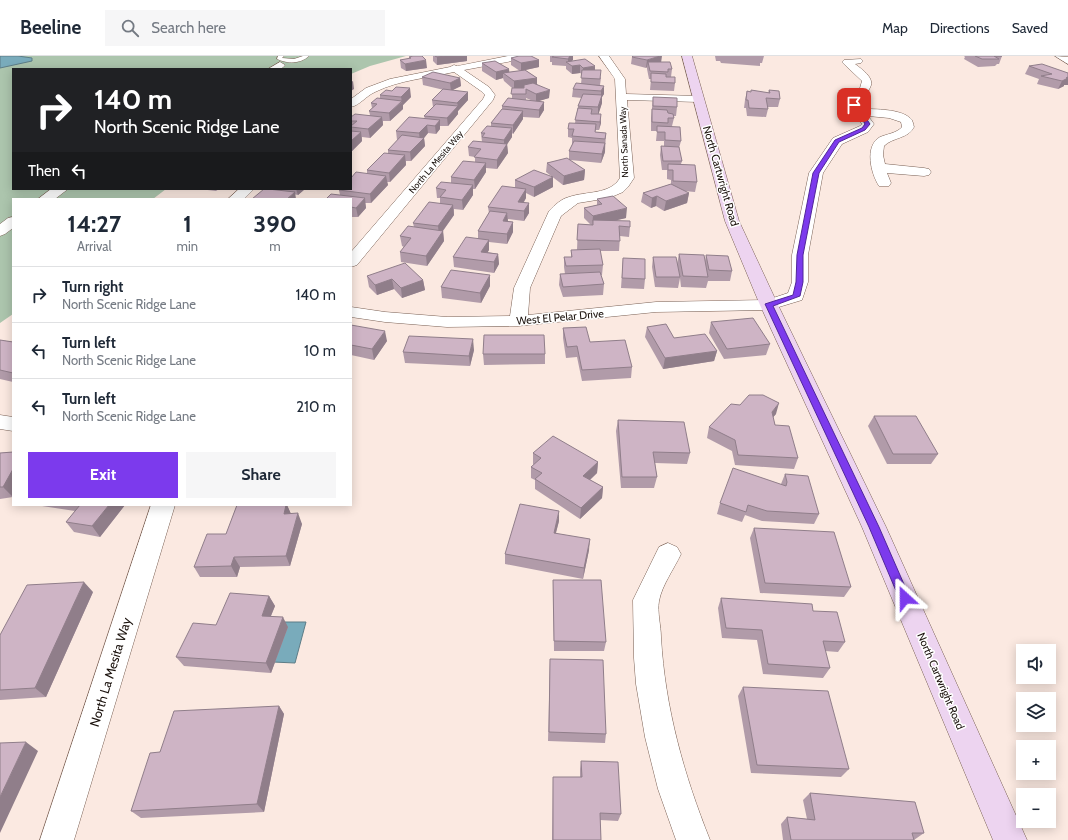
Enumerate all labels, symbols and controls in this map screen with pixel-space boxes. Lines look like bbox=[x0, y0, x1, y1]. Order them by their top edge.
search box bbox=[105, 10, 385, 46]
text: Beeline bbox=[20, 16, 81, 39]
icon: search bbox=[119, 17, 141, 39]
text: Search here bbox=[151, 19, 226, 37]
text: Map bbox=[882, 19, 908, 37]
text: Directions bbox=[930, 19, 990, 37]
text: Saved bbox=[1012, 19, 1048, 37]
text: 140 m bbox=[94, 82, 172, 116]
icon: right bbox=[28, 84, 80, 136]
pin bbox=[837, 88, 871, 122]
icon: arrive bbox=[843, 94, 865, 116]
street label: North Sanada Way bbox=[617, 106, 630, 178]
text: North Scenic Ridge Lane bbox=[94, 116, 279, 138]
street label: North Cartwright Road bbox=[700, 124, 742, 228]
street label: North La Mesita Way bbox=[406, 128, 465, 195]
icon: left bbox=[68, 160, 90, 182]
text: Then bbox=[28, 162, 60, 180]
text: 14:27 bbox=[67, 209, 121, 238]
text: 1 bbox=[183, 209, 192, 238]
text: 390 bbox=[253, 209, 297, 238]
text: Arrival bbox=[77, 238, 112, 254]
text: min bbox=[177, 238, 198, 254]
text: m bbox=[269, 238, 281, 254]
text: Turn right bbox=[62, 278, 123, 296]
icon: right bbox=[28, 284, 50, 306]
text: 140 m bbox=[295, 286, 336, 304]
text: North Scenic Ridge Lane bbox=[62, 296, 196, 312]
street label: West El Pelar Drive bbox=[516, 306, 605, 328]
text: Turn left bbox=[62, 334, 116, 352]
icon: left bbox=[28, 340, 50, 362]
text: 10 m bbox=[304, 342, 336, 360]
text: North Scenic Ridge Lane bbox=[62, 352, 196, 368]
text: Turn left bbox=[62, 390, 116, 408]
icon: left bbox=[28, 396, 50, 418]
text: 210 m bbox=[296, 398, 336, 416]
text: North Scenic Ridge Lane bbox=[62, 408, 196, 424]
button: Exit bbox=[28, 452, 178, 498]
button: Share bbox=[186, 452, 336, 498]
position arrow bbox=[884, 577, 926, 619]
street label: North La Mesita Way bbox=[86, 615, 134, 729]
street label: North Cartwright Road bbox=[914, 631, 968, 731]
map controls bbox=[1016, 644, 1056, 828]
button: sound bbox=[1016, 644, 1056, 684]
button: layers bbox=[1016, 692, 1056, 732]
button: + bbox=[1016, 740, 1056, 780]
button: − bbox=[1016, 788, 1056, 828]

